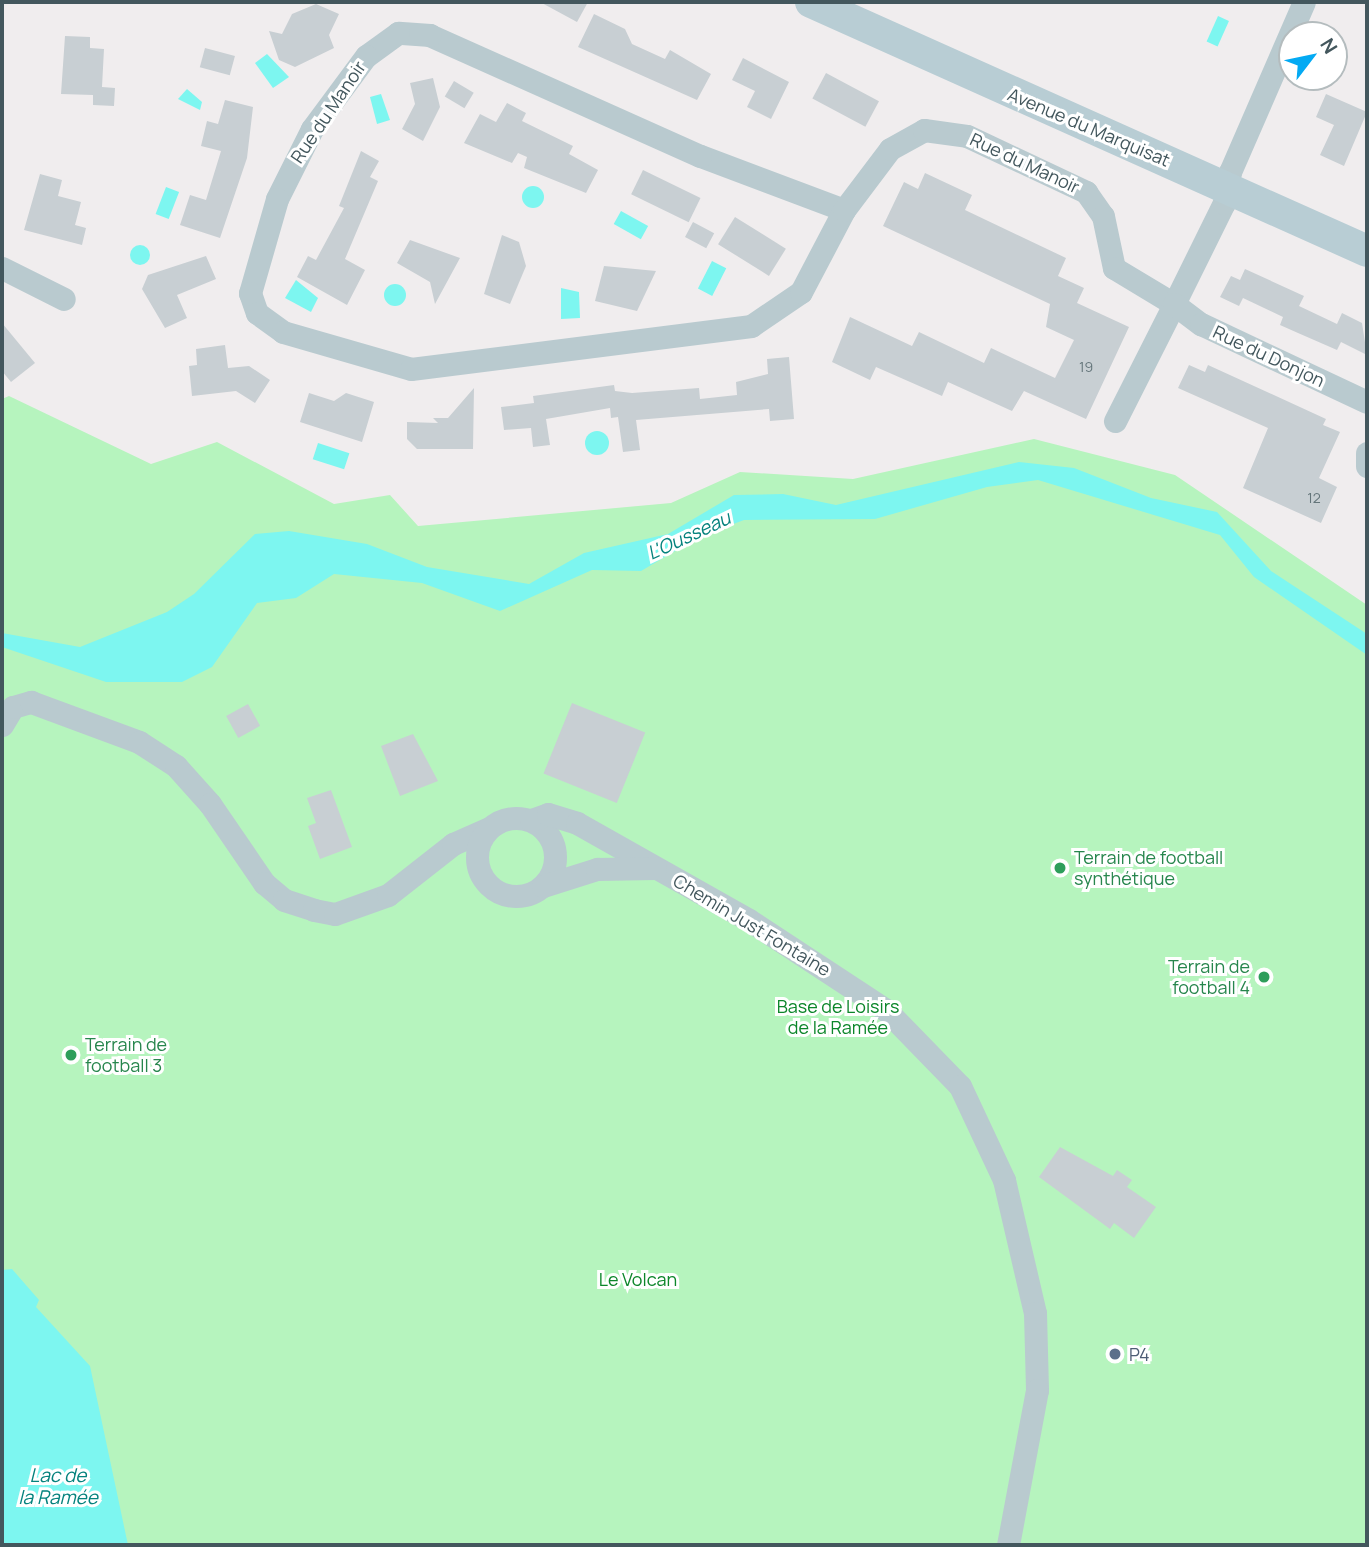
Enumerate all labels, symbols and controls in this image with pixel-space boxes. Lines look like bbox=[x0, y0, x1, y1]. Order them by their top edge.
north arrow bbox=[1278, 21, 1348, 91]
text: N bbox=[1314, 33, 1344, 59]
street label: Rue du Manoir bbox=[286, 57, 370, 167]
street label: Avenue du Marquisat bbox=[1005, 83, 1173, 171]
street label: Rue du Manoir bbox=[967, 128, 1083, 198]
street label: Rue du Donjon bbox=[1210, 321, 1328, 391]
house number: 19 bbox=[1079, 359, 1093, 375]
house number: 12 bbox=[1307, 490, 1321, 506]
water label: L'Ousseau bbox=[644, 507, 734, 565]
place label: Terrain de football synthétique bbox=[1074, 847, 1223, 890]
marker: Terrain de football synthétique bbox=[1052, 860, 1068, 876]
street label: Chemin Just Fontaine bbox=[669, 869, 835, 981]
place label: Terrain de football 4 bbox=[1168, 956, 1250, 998]
marker: Terrain de football 4 bbox=[1256, 969, 1272, 985]
park label: Base de Loisirs de la Ramée bbox=[777, 996, 899, 1038]
place label: Terrain de football 3 bbox=[85, 1034, 167, 1076]
marker: Terrain de football 3 bbox=[63, 1047, 79, 1063]
park label: Le Volcan bbox=[599, 1268, 677, 1290]
place label: P4 bbox=[1129, 1343, 1150, 1365]
marker: P4 bbox=[1107, 1346, 1123, 1362]
water label: Lac de la Ramée bbox=[18, 1465, 98, 1509]

